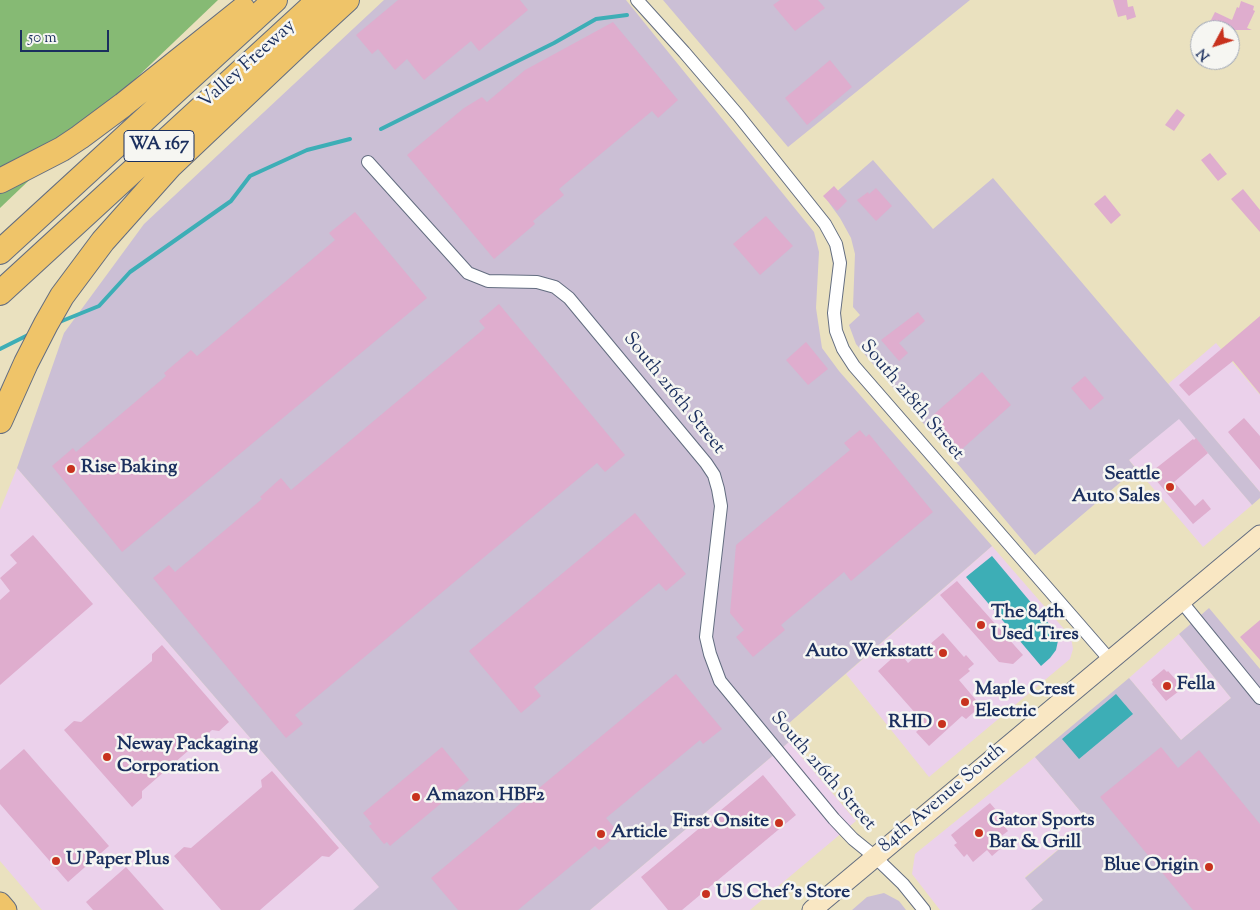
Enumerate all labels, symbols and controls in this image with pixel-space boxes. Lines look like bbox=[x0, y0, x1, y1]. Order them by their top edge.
street label: Valley Freeway bbox=[195, 16, 301, 114]
scale bar bbox=[22, 20, 111, 52]
north arrow bbox=[1190, 20, 1240, 70]
text: 50 m bbox=[28, 28, 57, 49]
text: N bbox=[1193, 43, 1216, 65]
road number: WA 167 bbox=[124, 130, 194, 162]
street label: South 216th Street bbox=[617, 329, 729, 459]
street label: South 218th Street bbox=[854, 336, 968, 466]
place label: Rise Baking bbox=[81, 458, 177, 480]
marker: Rise Baking bbox=[65, 463, 77, 475]
place label: Seattle Auto Sales bbox=[1072, 465, 1160, 509]
marker: Seattle Auto Sales bbox=[1164, 481, 1176, 493]
place label: The 84th Used Tires bbox=[991, 603, 1079, 647]
marker: The 84th Used Tires bbox=[975, 619, 987, 631]
place label: Auto Werkstatt bbox=[805, 642, 933, 664]
marker: Auto Werkstatt bbox=[937, 647, 949, 659]
place label: Fella bbox=[1177, 675, 1215, 697]
place label: Maple Crest Electric bbox=[975, 680, 1074, 724]
marker: Fella bbox=[1161, 680, 1173, 692]
marker: Maple Crest Electric bbox=[959, 696, 971, 708]
street label: South 216th Street bbox=[764, 708, 880, 836]
place label: RHD bbox=[888, 713, 932, 735]
marker: RHD bbox=[936, 718, 948, 730]
place label: Neway Packaging Corporation bbox=[117, 735, 258, 779]
street label: 84th Avenue South bbox=[875, 739, 1011, 859]
marker: Neway Packaging Corporation bbox=[101, 751, 113, 763]
place label: Amazon HBF2 bbox=[426, 786, 545, 808]
marker: Amazon HBF2 bbox=[410, 791, 422, 803]
place label: Gator Sports Bar & Grill bbox=[989, 811, 1095, 855]
place label: First Onsite bbox=[673, 812, 769, 834]
marker: First Onsite bbox=[773, 817, 785, 829]
place label: Article bbox=[611, 823, 667, 845]
marker: Gator Sports Bar & Grill bbox=[973, 827, 985, 839]
marker: Article bbox=[595, 828, 607, 840]
place label: U Paper Plus bbox=[66, 850, 169, 872]
marker: U Paper Plus bbox=[50, 855, 62, 867]
place label: Blue Origin bbox=[1104, 856, 1199, 878]
marker: Blue Origin bbox=[1203, 861, 1215, 873]
place label: US Chef's Store bbox=[716, 883, 850, 905]
marker: US Chef's Store bbox=[700, 888, 712, 900]

